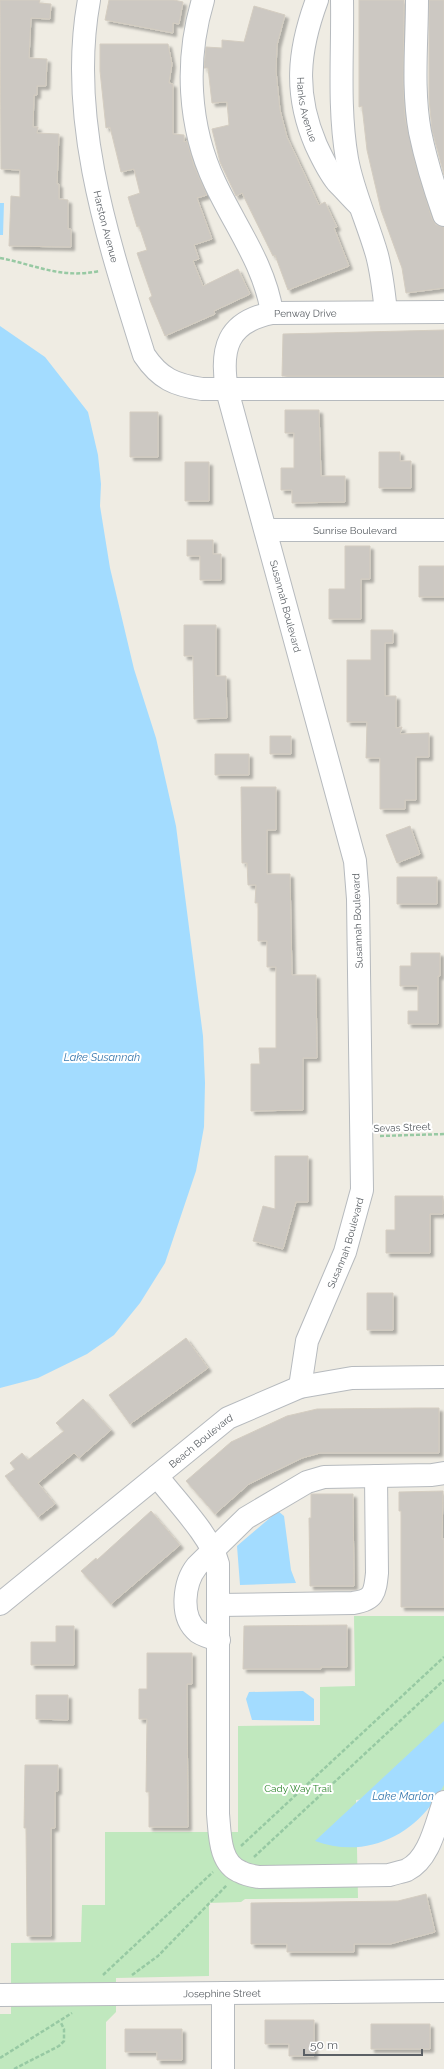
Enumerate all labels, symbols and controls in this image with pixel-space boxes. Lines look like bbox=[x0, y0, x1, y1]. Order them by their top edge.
street label: Hanks Avenue bbox=[295, 77, 319, 143]
street label: Harston Avenue bbox=[91, 190, 120, 264]
street label: Penway Drive bbox=[274, 308, 337, 319]
street label: Sunrise Boulevard bbox=[313, 525, 397, 536]
street label: Susannah Boulevard bbox=[268, 559, 303, 653]
street label: Susannah Boulevard bbox=[350, 873, 365, 969]
water label: Lake Susannah bbox=[64, 1051, 140, 1064]
street label: Sevas Street bbox=[373, 1121, 432, 1134]
street label: Susannah Boulevard bbox=[325, 1196, 366, 1290]
street label: Beach Boulevard bbox=[167, 1412, 234, 1470]
park label: Cady Way Trail bbox=[264, 1783, 332, 1794]
water label: Lake Marlon bbox=[372, 1790, 434, 1803]
street label: Josephine Street bbox=[183, 1988, 262, 1999]
scale bar bbox=[304, 2031, 422, 2057]
text: 50 m bbox=[310, 2038, 338, 2052]

